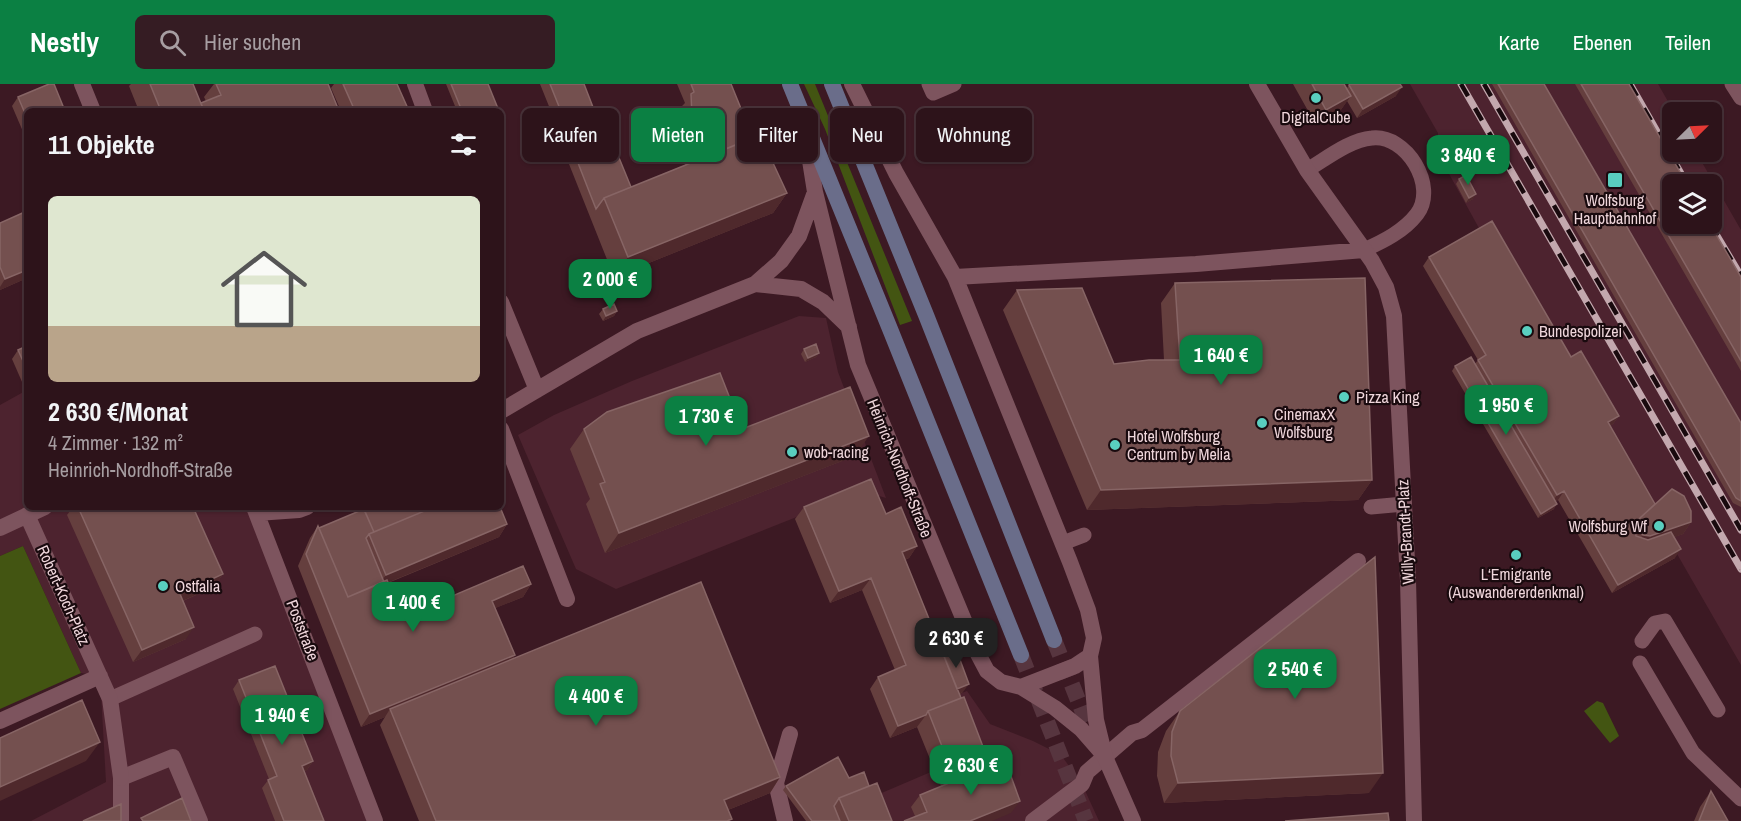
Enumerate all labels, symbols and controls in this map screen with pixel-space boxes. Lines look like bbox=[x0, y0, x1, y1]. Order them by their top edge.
search box bbox=[135, 15, 555, 69]
text: Nestly bbox=[30, 23, 99, 61]
icon: search bbox=[156, 26, 189, 59]
text: Hier suchen bbox=[204, 27, 301, 57]
text: Karte bbox=[1499, 28, 1540, 57]
text: Ebenen bbox=[1573, 28, 1632, 57]
text: Teilen bbox=[1665, 28, 1711, 57]
marker: DigitalCube bbox=[1309, 91, 1323, 105]
north arrow bbox=[1662, 102, 1722, 162]
map controls bbox=[1662, 102, 1722, 234]
place label: DigitalCube bbox=[1281, 106, 1351, 128]
chip: Kaufen bbox=[522, 108, 619, 162]
chip: Mieten bbox=[631, 108, 725, 162]
chip: Filter bbox=[737, 108, 818, 162]
chip: Neu bbox=[830, 108, 904, 162]
chip: Wohnung bbox=[916, 108, 1032, 162]
text: 11 Objekte bbox=[48, 127, 155, 162]
icon: filters bbox=[447, 128, 480, 161]
pin: 3 840 € bbox=[1413, 135, 1523, 186]
text: 3 840 € bbox=[1441, 141, 1495, 168]
marker: Wolfsburg Hauptbahnhof bbox=[1606, 171, 1624, 189]
button: layers bbox=[1662, 174, 1722, 234]
place label: Wolfsburg Hauptbahnhof bbox=[1574, 189, 1657, 229]
icon: home bbox=[210, 235, 318, 343]
pin: 2 000 € bbox=[555, 259, 665, 310]
text: 2 000 € bbox=[583, 265, 637, 292]
place label: Bundespolizei bbox=[1539, 320, 1622, 342]
marker: Bundespolizei bbox=[1520, 324, 1534, 338]
pin: 1 640 € bbox=[1166, 335, 1276, 386]
text: 1 640 € bbox=[1194, 341, 1248, 368]
pin: 1 950 € bbox=[1451, 385, 1561, 436]
place label: Pizza King bbox=[1356, 386, 1420, 408]
marker: Pizza King bbox=[1337, 390, 1351, 404]
text: 1 950 € bbox=[1479, 391, 1533, 418]
text: 2 630 €/Monat bbox=[48, 394, 188, 429]
street label: Heinrich-Nordhoff-Straße bbox=[862, 395, 938, 541]
pin: 1 730 € bbox=[651, 396, 761, 447]
text: 1 730 € bbox=[679, 402, 733, 429]
place label: CinemaxX Wolfsburg bbox=[1274, 403, 1335, 443]
marker: CinemaxX Wolfsburg bbox=[1255, 416, 1269, 430]
place label: Hotel Wolfsburg Centrum by Melia bbox=[1127, 425, 1231, 465]
text: 4 Zimmer · 132 m² bbox=[48, 429, 183, 456]
marker: Hotel Wolfsburg Centrum by Melia bbox=[1108, 438, 1122, 452]
place label: wob-racing bbox=[804, 441, 870, 463]
marker: wob-racing bbox=[785, 445, 799, 459]
text: Heinrich-Nordhoff-Straße bbox=[48, 456, 233, 483]
street label: Willy-Brandt-Platz bbox=[1391, 479, 1419, 585]
place label: Wolfsburg Wf bbox=[1568, 515, 1647, 537]
marker: Wolfsburg Wf bbox=[1652, 519, 1666, 533]
street label: Robert-Koch-Platz bbox=[32, 542, 96, 649]
marker: L‘Emigrante (Auswandererdenkmal) bbox=[1509, 548, 1523, 562]
place label: L‘Emigrante (Auswandererdenkmal) bbox=[1448, 563, 1584, 603]
place label: Ostfalia bbox=[175, 575, 221, 597]
marker: Ostfalia bbox=[156, 579, 170, 593]
pin: 1 400 € bbox=[358, 582, 468, 633]
text: 1 400 € bbox=[386, 588, 440, 615]
street label: Poststraße bbox=[281, 596, 325, 664]
pin: 2 630 € bbox=[901, 618, 1011, 669]
text: 2 630 € bbox=[929, 624, 983, 651]
pin: 2 540 € bbox=[1240, 649, 1350, 700]
text: 2 540 € bbox=[1268, 655, 1322, 682]
pin: 4 400 € bbox=[541, 676, 651, 727]
text: 4 400 € bbox=[569, 682, 623, 709]
pin: 1 940 € bbox=[227, 695, 337, 746]
text: 1 940 € bbox=[255, 701, 309, 728]
pin: 2 630 € bbox=[916, 745, 1026, 796]
text: 2 630 € bbox=[944, 751, 998, 778]

